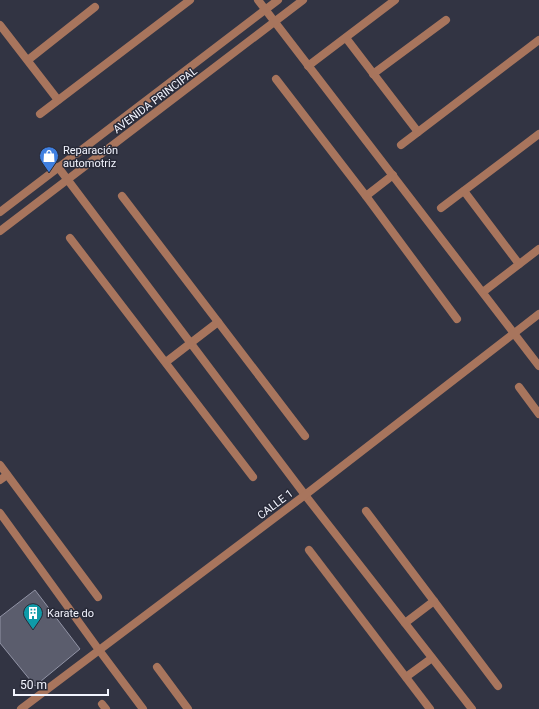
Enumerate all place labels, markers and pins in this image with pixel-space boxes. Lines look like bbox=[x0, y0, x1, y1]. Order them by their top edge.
place label: Reparación automotriz bbox=[63, 144, 118, 170]
shop icon: Reparación automotriz bbox=[38, 145, 60, 173]
building icon: Karate do bbox=[22, 602, 44, 630]
place label: Karate do bbox=[47, 607, 94, 620]

